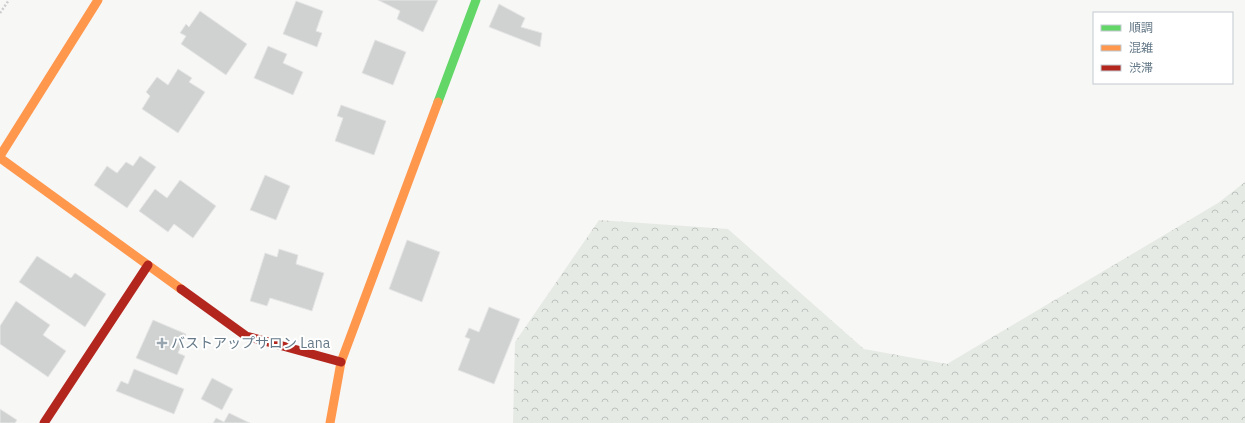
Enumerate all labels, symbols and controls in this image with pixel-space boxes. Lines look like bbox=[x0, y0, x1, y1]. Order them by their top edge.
legend bbox=[1093, 12, 1233, 84]
text: 順調 bbox=[1129, 20, 1153, 35]
text: 混雑 bbox=[1129, 40, 1153, 55]
text: 渋滞 bbox=[1129, 60, 1153, 75]
place label: バストアップサロン Lana bbox=[171, 334, 331, 352]
marker: バストアップサロン Lana bbox=[156, 337, 168, 349]

